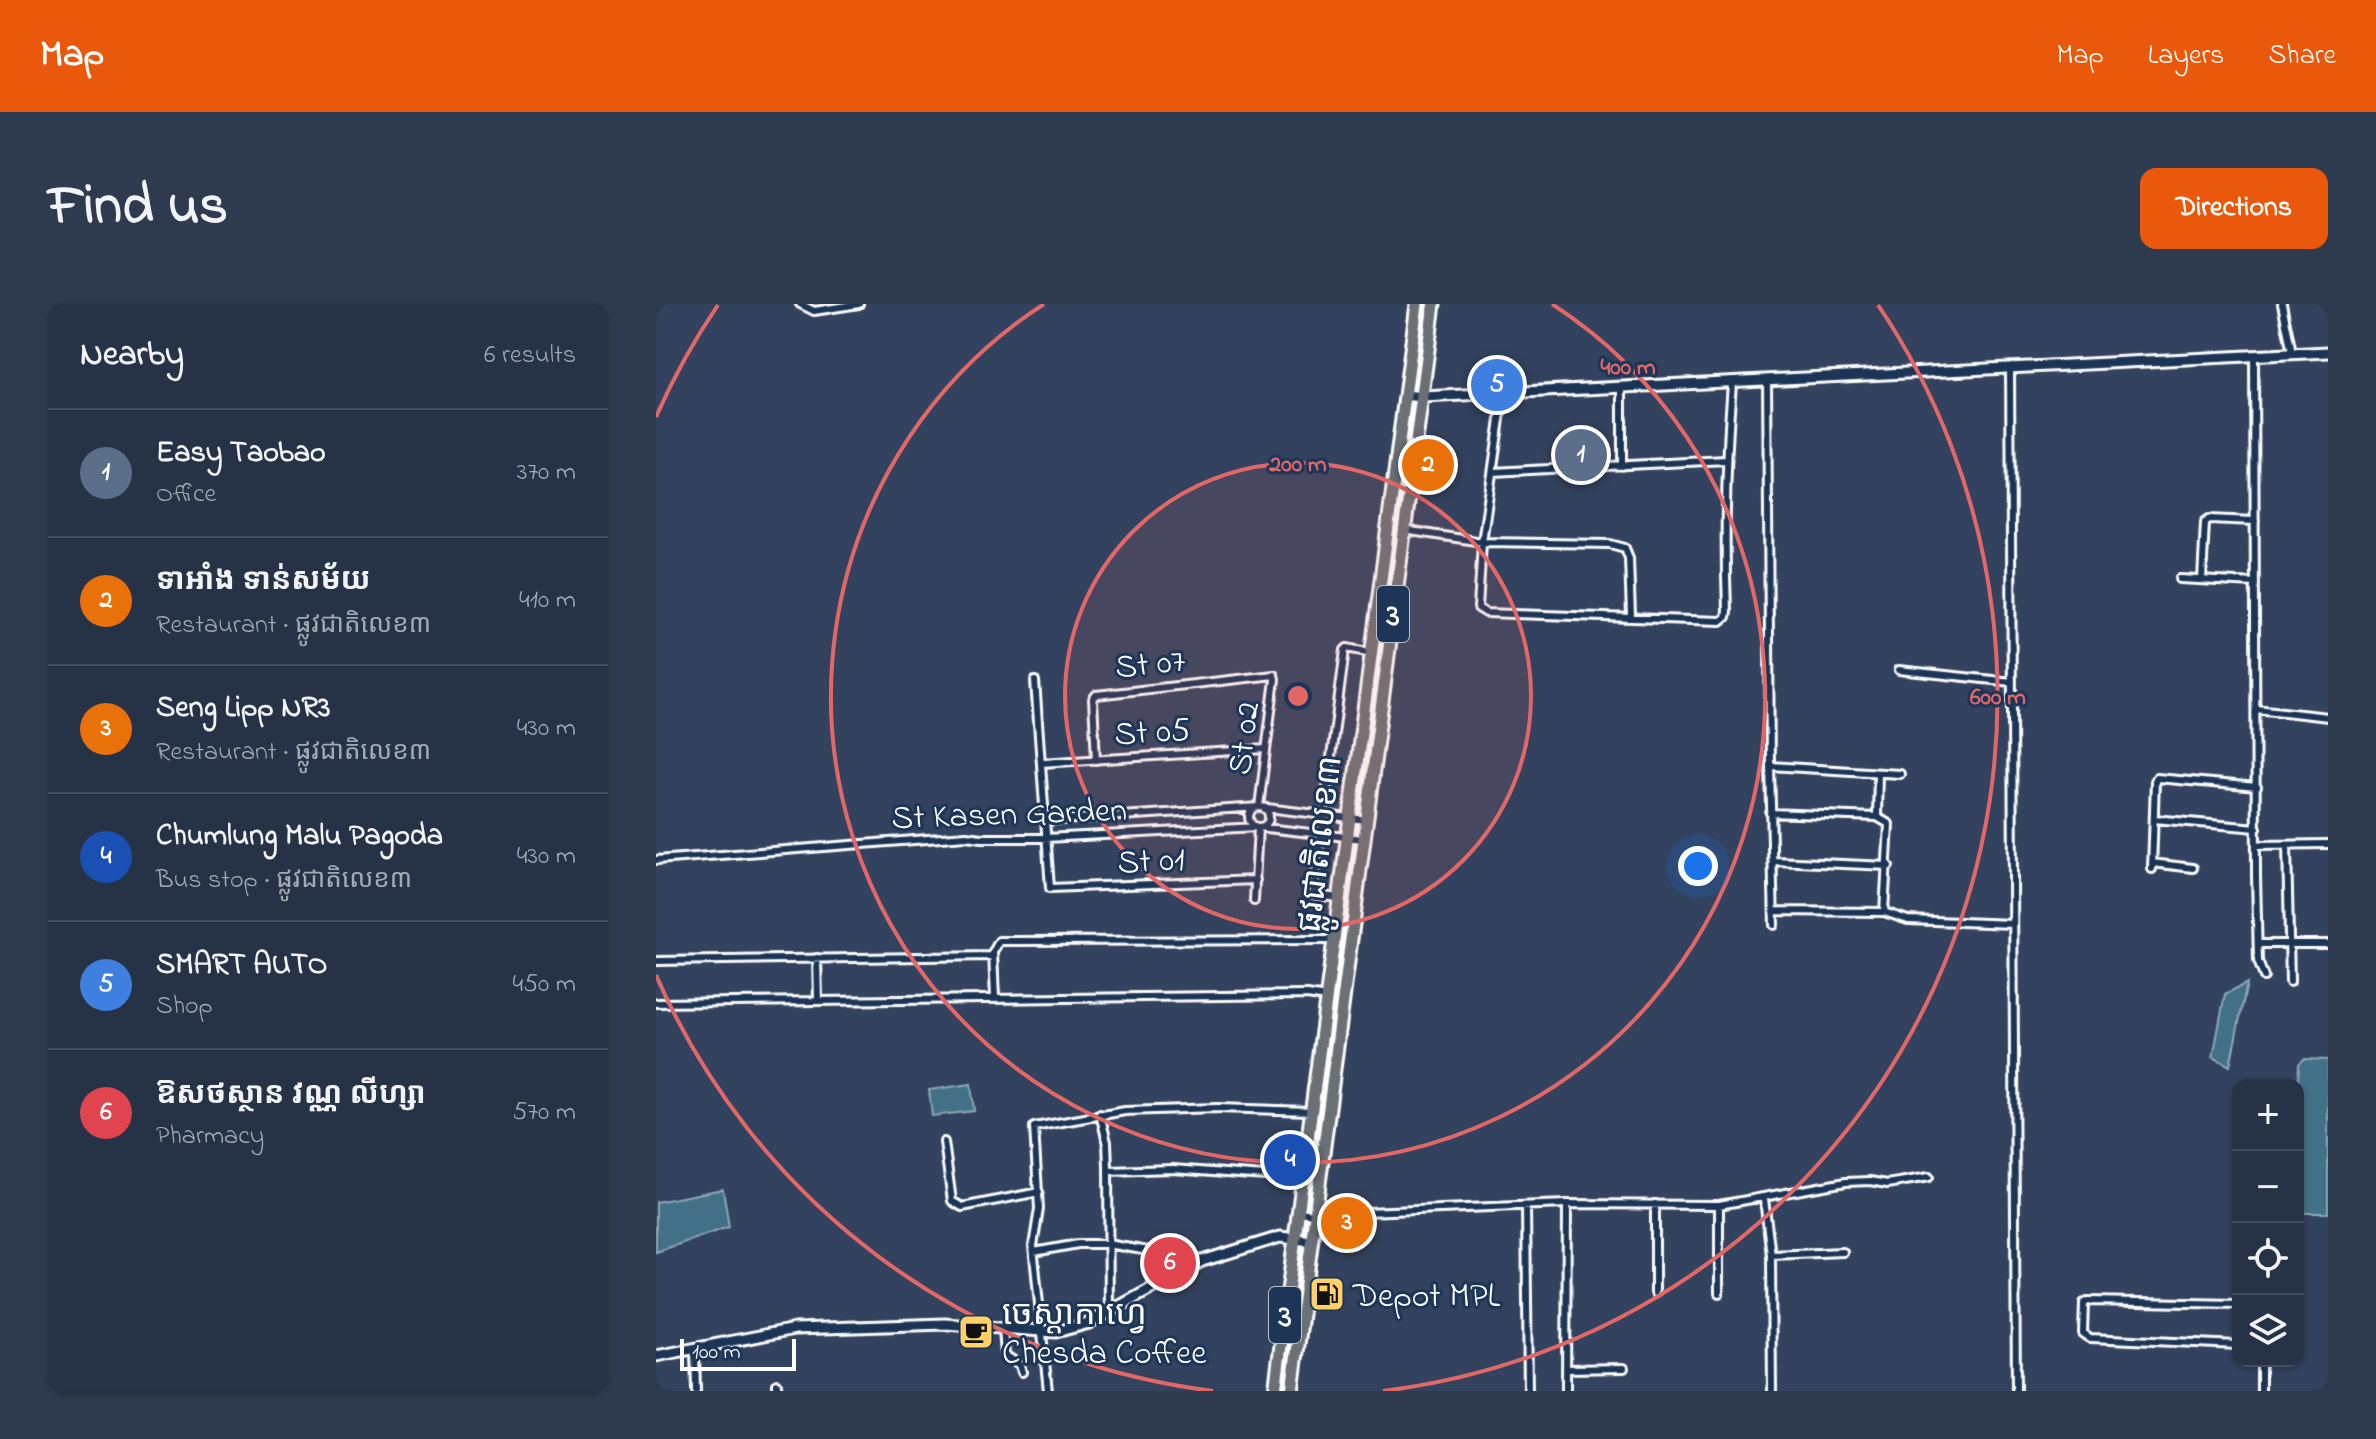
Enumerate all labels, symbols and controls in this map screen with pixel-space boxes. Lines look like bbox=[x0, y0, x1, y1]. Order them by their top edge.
text: Map bbox=[40, 28, 104, 84]
text: Map bbox=[2056, 36, 2104, 77]
text: Layers bbox=[2148, 36, 2224, 77]
text: Share bbox=[2268, 36, 2336, 77]
text: Find us bbox=[48, 168, 228, 249]
button: Directions bbox=[2140, 168, 2328, 249]
text: Nearby bbox=[80, 331, 184, 381]
text: 6 results bbox=[484, 337, 576, 375]
text: 400 m bbox=[1600, 351, 1656, 386]
pin: 5 bbox=[1471, 355, 1523, 415]
pin: 1 bbox=[1555, 425, 1607, 485]
text: Easy Taobao bbox=[156, 432, 326, 476]
pin: 2 bbox=[1402, 435, 1454, 495]
text: 200 m bbox=[1268, 448, 1327, 483]
text: 1 bbox=[102, 454, 110, 492]
text: 370 m bbox=[517, 454, 576, 492]
text: Office bbox=[156, 476, 216, 514]
text: ទាអាំង ទាន់សម័យ bbox=[156, 560, 371, 604]
text: 2 bbox=[100, 582, 112, 620]
text: 410 m bbox=[519, 582, 576, 620]
road number: 3 bbox=[1377, 586, 1409, 642]
text: Restaurant · ផ្លូវជាតិលេខ៣ bbox=[156, 607, 431, 645]
street label: St 07 bbox=[1113, 637, 1188, 695]
text: 600 m bbox=[1970, 681, 2026, 716]
centre of rings bbox=[1284, 682, 1312, 710]
text: Seng Lipp NR3 bbox=[156, 687, 330, 731]
street label: St 02 bbox=[1217, 699, 1275, 778]
street label: St 05 bbox=[1113, 706, 1192, 762]
text: 3 bbox=[101, 710, 111, 748]
text: 430 m bbox=[517, 710, 576, 748]
text: Restaurant · ផ្លូវជាតិលេខ៣ bbox=[156, 734, 431, 772]
street label: ផ្លូវជាតិលេខ៣ bbox=[1286, 753, 1359, 936]
street label: St Kasen Garden bbox=[890, 787, 1128, 845]
text: Chumlung Malu Pagoda bbox=[156, 815, 443, 859]
street label: St 01 bbox=[1116, 836, 1186, 890]
text: 4 bbox=[101, 838, 111, 876]
text: 430 m bbox=[517, 838, 576, 876]
your location bbox=[1678, 846, 1718, 886]
text: Bus stop · ផ្លូវជាតិលេខ៣ bbox=[156, 862, 412, 900]
text: SMART AUTO bbox=[156, 944, 328, 988]
text: 5 bbox=[99, 966, 113, 1004]
text: 450 m bbox=[513, 966, 576, 1004]
text: Shop bbox=[156, 988, 213, 1026]
text: ឱសថស្ថាន វណ្ណ លីហ្សា bbox=[156, 1074, 426, 1118]
map controls bbox=[2232, 1079, 2304, 1367]
button: + bbox=[2232, 1079, 2304, 1151]
text: 6 bbox=[100, 1094, 112, 1132]
text: 570 m bbox=[513, 1094, 576, 1132]
text: Pharmacy bbox=[156, 1118, 264, 1156]
pin: 4 bbox=[1264, 1130, 1316, 1190]
button: − bbox=[2232, 1151, 2304, 1223]
pin: 3 bbox=[1321, 1193, 1373, 1253]
button: locate bbox=[2232, 1223, 2304, 1295]
pin: 6 bbox=[1144, 1233, 1196, 1293]
place label: Depot MPL bbox=[1352, 1273, 1501, 1323]
fuel station icon: Depot MPL bbox=[1308, 1275, 1346, 1313]
road number: 3 bbox=[1269, 1287, 1301, 1343]
place label: ចេស្ដាកាហ្វេ Chesda Coffee bbox=[1002, 1291, 1207, 1380]
button: layers bbox=[2232, 1295, 2304, 1367]
cafe icon: ចេស្ដាកាហ្វេ Chesda Coffee bbox=[957, 1313, 995, 1351]
scale bar bbox=[680, 1335, 796, 1371]
text: 100 m bbox=[692, 1337, 741, 1369]

